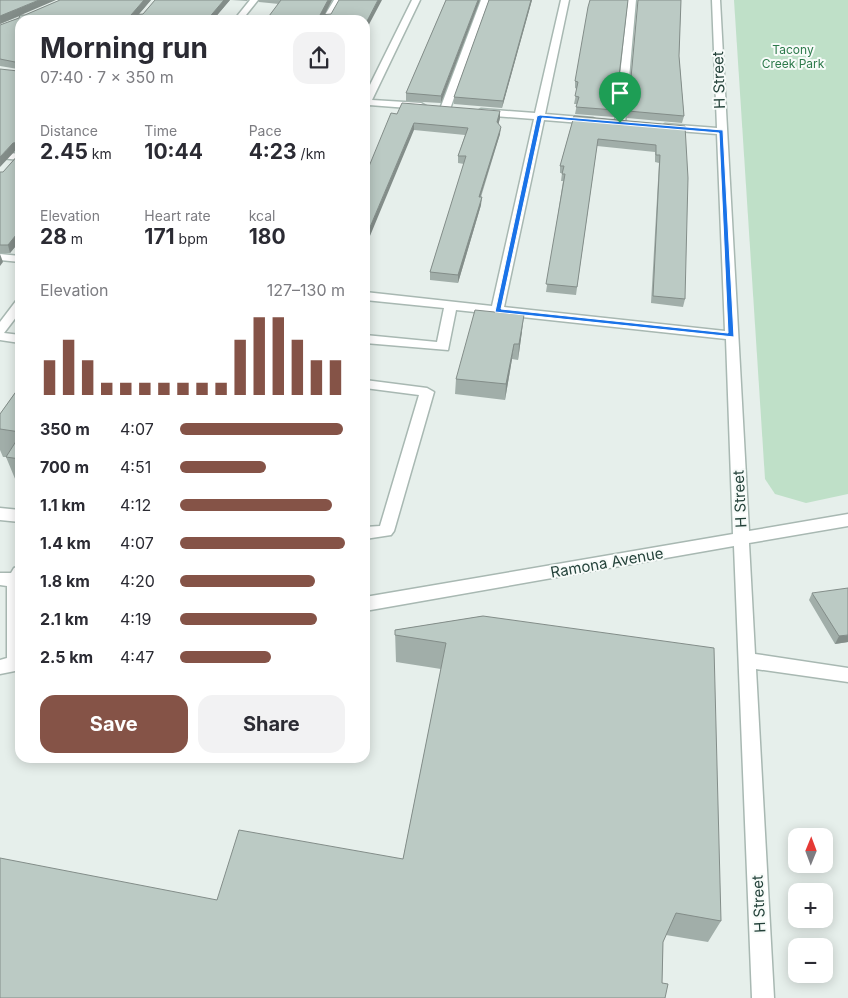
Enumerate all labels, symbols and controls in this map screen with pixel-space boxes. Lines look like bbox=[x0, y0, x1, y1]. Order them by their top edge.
text: Morning run bbox=[40, 31, 208, 65]
button: share bbox=[293, 32, 345, 84]
park label: Tacony Creek Park bbox=[762, 42, 825, 71]
street label: H Street bbox=[708, 51, 729, 109]
text: 07:40 · 7 × 350 m bbox=[40, 67, 174, 87]
pin bbox=[599, 72, 641, 123]
icon: arrive bbox=[606, 79, 634, 107]
text: Distance bbox=[40, 122, 98, 139]
text: Time bbox=[144, 122, 177, 139]
text: Pace bbox=[249, 122, 282, 139]
text: 2.45 bbox=[40, 139, 88, 164]
text: 10:44 bbox=[144, 139, 203, 164]
text: 4:23 bbox=[249, 139, 297, 164]
text: km bbox=[88, 145, 112, 162]
text: /km bbox=[297, 145, 326, 162]
text: Elevation bbox=[40, 207, 100, 224]
text: Heart rate bbox=[144, 207, 211, 224]
text: kcal bbox=[249, 207, 275, 224]
text: 28 bbox=[40, 224, 67, 249]
text: 171 bbox=[144, 224, 175, 249]
text: 180 bbox=[249, 224, 286, 249]
text: m bbox=[67, 230, 83, 247]
text: bpm bbox=[175, 230, 208, 247]
text: Elevation bbox=[40, 280, 109, 300]
text: 127–130 m bbox=[267, 280, 345, 300]
text: 350 m bbox=[40, 419, 90, 439]
text: 4:07 bbox=[120, 419, 154, 439]
text: 700 m bbox=[40, 457, 89, 477]
text: 4:51 bbox=[120, 457, 151, 477]
street label: H Street bbox=[728, 470, 750, 528]
text: 1.1 km bbox=[40, 495, 85, 515]
text: 4:12 bbox=[120, 495, 151, 515]
text: 1.4 km bbox=[40, 533, 91, 553]
text: 4:07 bbox=[120, 533, 154, 553]
street label: Ramona Avenue bbox=[549, 543, 665, 582]
text: 1.8 km bbox=[40, 571, 90, 591]
text: 4:20 bbox=[120, 571, 155, 591]
text: 2.1 km bbox=[40, 609, 89, 629]
text: 4:19 bbox=[120, 609, 151, 629]
text: 2.5 km bbox=[40, 647, 93, 667]
text: 4:47 bbox=[120, 647, 154, 667]
button: Save bbox=[40, 695, 188, 753]
button: Share bbox=[198, 695, 345, 753]
north arrow bbox=[788, 828, 832, 872]
map controls bbox=[788, 828, 833, 983]
street label: H Street bbox=[747, 875, 769, 933]
button: + bbox=[788, 883, 833, 928]
button: − bbox=[788, 938, 833, 983]

